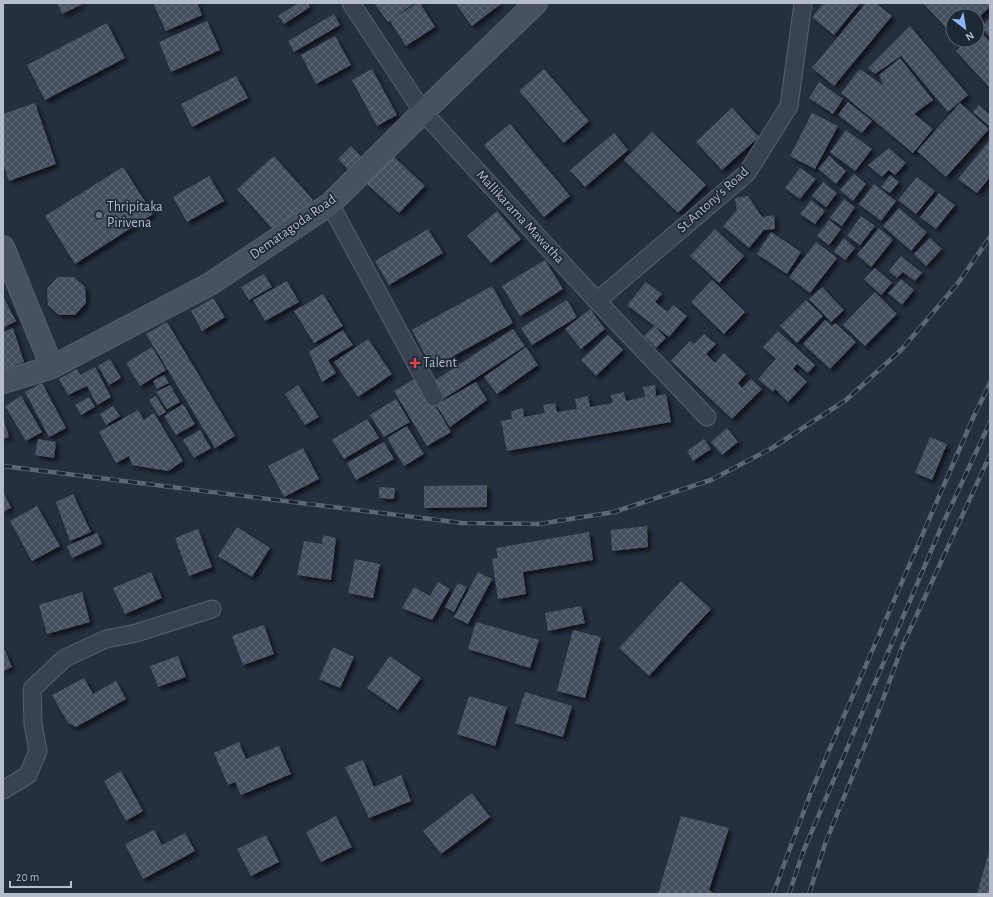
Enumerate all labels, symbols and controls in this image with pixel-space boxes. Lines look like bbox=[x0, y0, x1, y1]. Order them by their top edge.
north arrow bbox=[945, 8, 985, 48]
text: N bbox=[964, 29, 976, 43]
street label: St.Antony's Road bbox=[675, 164, 751, 236]
street label: Mallikarama Mawatha bbox=[473, 168, 567, 267]
street label: Dematagoda Road bbox=[247, 192, 339, 262]
place label: Thripitaka Pirivena bbox=[107, 200, 163, 230]
marker: Thripitaka Pirivena bbox=[94, 210, 104, 220]
place label: Talent bbox=[423, 356, 458, 370]
marker: Talent bbox=[410, 358, 420, 368]
scale bar bbox=[10, 863, 71, 889]
text: 20 m bbox=[16, 871, 39, 883]

